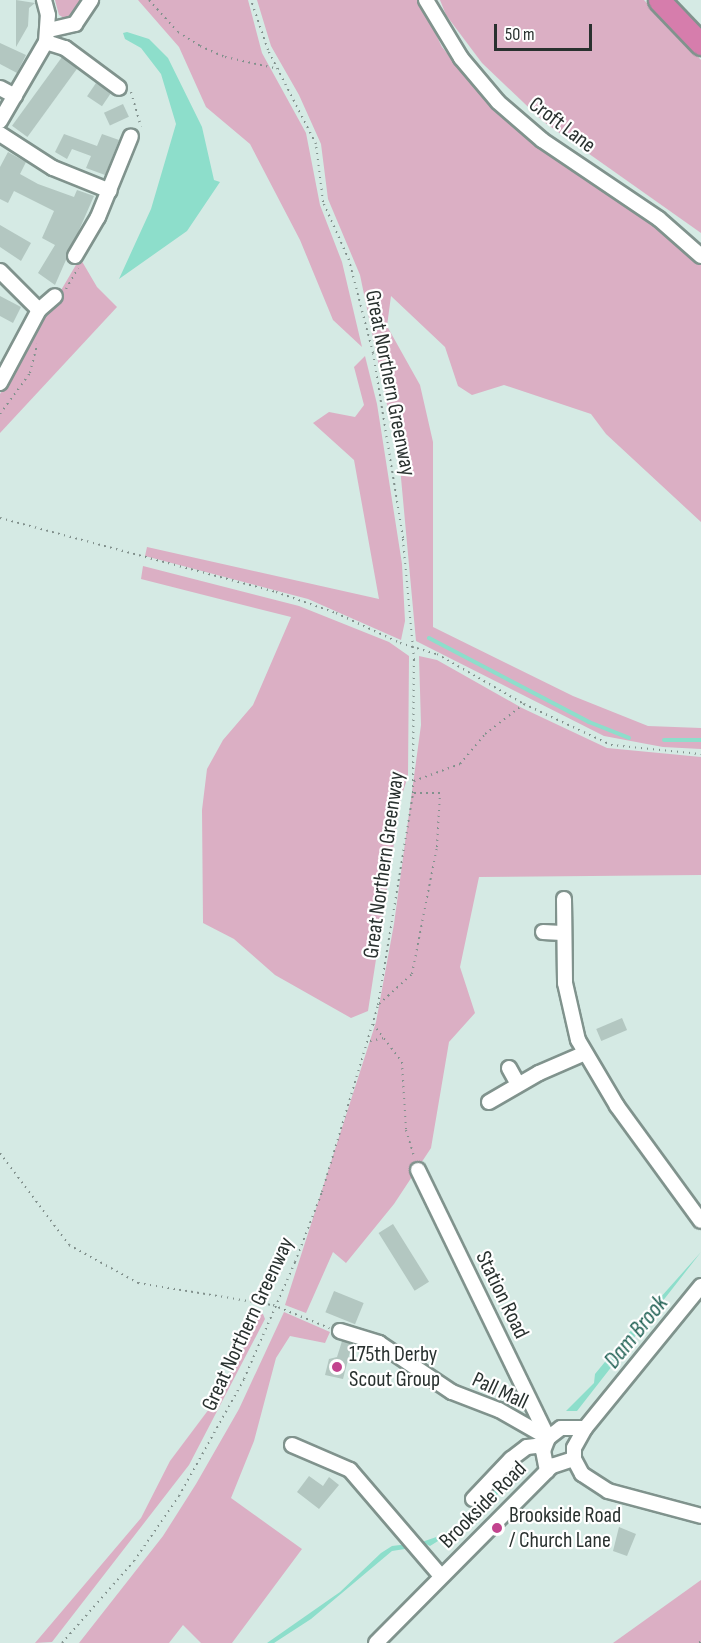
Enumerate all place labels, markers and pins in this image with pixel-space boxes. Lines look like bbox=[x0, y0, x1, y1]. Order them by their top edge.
place label: 175th Derby Scout Group bbox=[349, 1341, 440, 1392]
marker: 175th Derby Scout Group bbox=[330, 1360, 344, 1374]
place label: Brookside Road / Church Lane bbox=[509, 1502, 621, 1554]
marker: Brookside Road / Church Lane bbox=[490, 1521, 504, 1535]

